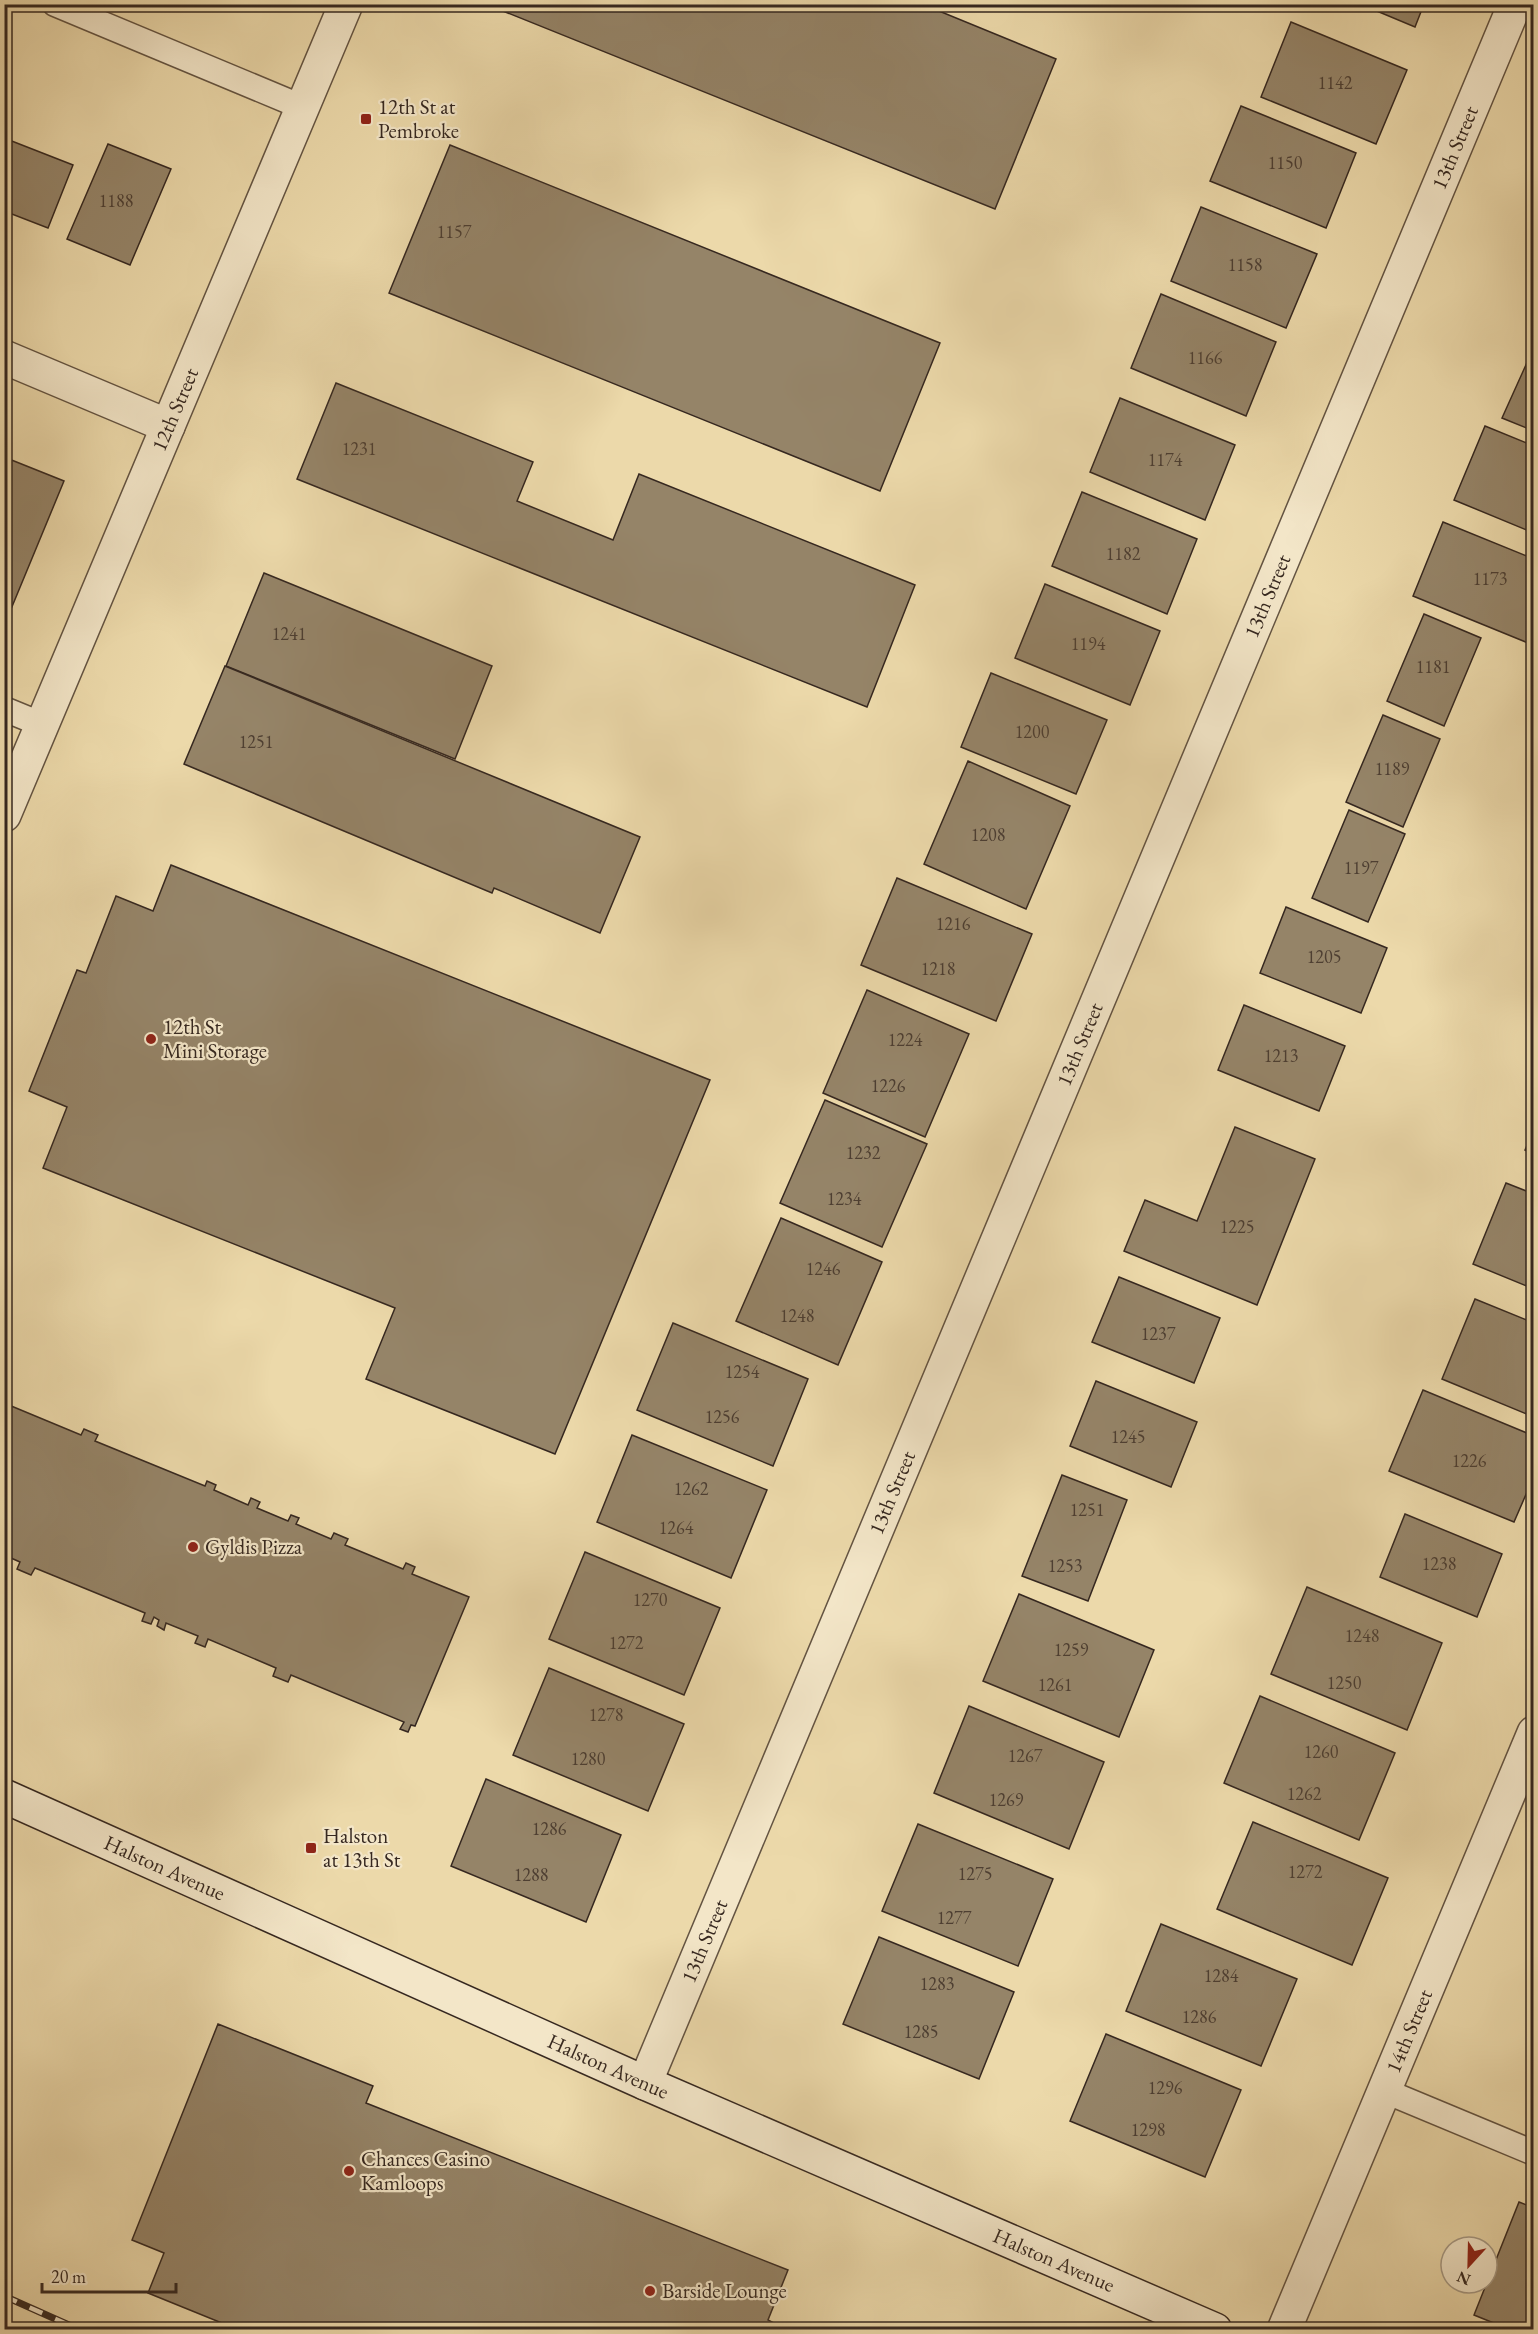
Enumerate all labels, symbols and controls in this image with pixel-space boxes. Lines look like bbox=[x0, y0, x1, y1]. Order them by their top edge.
house number: 1142 bbox=[1318, 71, 1353, 94]
place label: 12th St at Pembroke bbox=[378, 93, 459, 144]
street label: 13th Street bbox=[1425, 101, 1484, 193]
marker: 12th St at Pembroke bbox=[359, 112, 373, 126]
house number: 1150 bbox=[1268, 151, 1303, 174]
house number: 1188 bbox=[99, 189, 133, 212]
house number: 1157 bbox=[437, 220, 472, 243]
house number: 1158 bbox=[1228, 253, 1262, 276]
house number: 1166 bbox=[1188, 346, 1223, 369]
street label: 12th Street bbox=[145, 363, 204, 455]
house number: 1231 bbox=[342, 437, 376, 460]
house number: 1174 bbox=[1148, 448, 1183, 471]
house number: 1182 bbox=[1106, 542, 1141, 565]
street label: 13th Street bbox=[1237, 550, 1296, 642]
house number: 1173 bbox=[1473, 567, 1507, 590]
house number: 1241 bbox=[272, 622, 306, 645]
house number: 1194 bbox=[1071, 632, 1106, 655]
house number: 1181 bbox=[1416, 655, 1450, 678]
house number: 1200 bbox=[1015, 720, 1050, 743]
house number: 1251 bbox=[239, 730, 273, 753]
house number: 1189 bbox=[1375, 757, 1410, 780]
house number: 1208 bbox=[971, 823, 1005, 846]
house number: 1197 bbox=[1344, 856, 1379, 879]
house number: 1216 bbox=[936, 912, 971, 935]
house number: 1205 bbox=[1307, 945, 1341, 968]
house number: 1218 bbox=[921, 957, 955, 980]
street label: 13th Street bbox=[1050, 998, 1109, 1090]
place label: 12th St Mini Storage bbox=[163, 1013, 267, 1064]
house number: 1224 bbox=[888, 1028, 923, 1051]
marker: 12th St Mini Storage bbox=[144, 1032, 158, 1046]
house number: 1213 bbox=[1264, 1044, 1298, 1067]
house number: 1226 bbox=[871, 1074, 906, 1097]
house number: 1232 bbox=[846, 1141, 881, 1164]
house number: 1234 bbox=[827, 1187, 862, 1210]
house number: 1225 bbox=[1220, 1215, 1254, 1238]
house number: 1246 bbox=[806, 1257, 841, 1280]
house number: 1248 bbox=[780, 1304, 814, 1327]
house number: 1237 bbox=[1141, 1322, 1176, 1345]
house number: 1254 bbox=[725, 1360, 760, 1383]
house number: 1256 bbox=[705, 1405, 740, 1428]
house number: 1245 bbox=[1111, 1425, 1145, 1448]
street label: 13th Street bbox=[862, 1446, 921, 1538]
house number: 1226 bbox=[1452, 1449, 1487, 1472]
house number: 1262 bbox=[674, 1477, 709, 1500]
house number: 1251 bbox=[1070, 1498, 1104, 1521]
house number: 1264 bbox=[659, 1516, 694, 1539]
place label: Gyldis Pizza bbox=[205, 1533, 303, 1560]
marker: Gyldis Pizza bbox=[186, 1540, 200, 1554]
house number: 1238 bbox=[1422, 1552, 1456, 1575]
house number: 1253 bbox=[1048, 1554, 1082, 1577]
house number: 1270 bbox=[633, 1588, 668, 1611]
house number: 1248 bbox=[1345, 1624, 1379, 1647]
house number: 1272 bbox=[609, 1631, 644, 1654]
house number: 1259 bbox=[1054, 1638, 1089, 1661]
house number: 1250 bbox=[1327, 1671, 1362, 1694]
house number: 1261 bbox=[1038, 1673, 1072, 1696]
house number: 1278 bbox=[589, 1703, 623, 1726]
house number: 1260 bbox=[1304, 1740, 1339, 1763]
house number: 1267 bbox=[1008, 1744, 1043, 1767]
house number: 1280 bbox=[571, 1747, 606, 1770]
house number: 1262 bbox=[1287, 1782, 1322, 1805]
house number: 1269 bbox=[989, 1788, 1024, 1811]
house number: 1286 bbox=[532, 1817, 567, 1840]
place label: Halston at 13th St bbox=[323, 1822, 401, 1873]
street label: Halston Avenue bbox=[100, 1829, 230, 1906]
marker: Halston at 13th St bbox=[304, 1841, 318, 1855]
house number: 1272 bbox=[1288, 1860, 1323, 1883]
house number: 1275 bbox=[958, 1862, 992, 1885]
house number: 1288 bbox=[514, 1863, 548, 1886]
street label: 13th Street bbox=[675, 1895, 734, 1987]
house number: 1277 bbox=[937, 1906, 972, 1929]
house number: 1284 bbox=[1204, 1964, 1239, 1987]
house number: 1283 bbox=[920, 1972, 954, 1995]
street label: 14th Street bbox=[1379, 1985, 1438, 2077]
house number: 1286 bbox=[1182, 2005, 1217, 2028]
house number: 1285 bbox=[904, 2020, 938, 2043]
street label: Halston Avenue bbox=[544, 2027, 673, 2105]
house number: 1296 bbox=[1148, 2076, 1183, 2099]
house number: 1298 bbox=[1131, 2118, 1165, 2141]
place label: Chances Casino Kamloops bbox=[361, 2145, 490, 2196]
marker: Chances Casino Kamloops bbox=[342, 2164, 356, 2178]
street label: Halston Avenue bbox=[989, 2222, 1119, 2298]
north arrow bbox=[1439, 2235, 1499, 2295]
scale bar bbox=[42, 2256, 176, 2294]
text: 20 m bbox=[51, 2265, 86, 2288]
text: N bbox=[1454, 2266, 1474, 2291]
place label: Barside Lounge bbox=[662, 2277, 787, 2304]
marker: Barside Lounge bbox=[643, 2284, 657, 2298]

